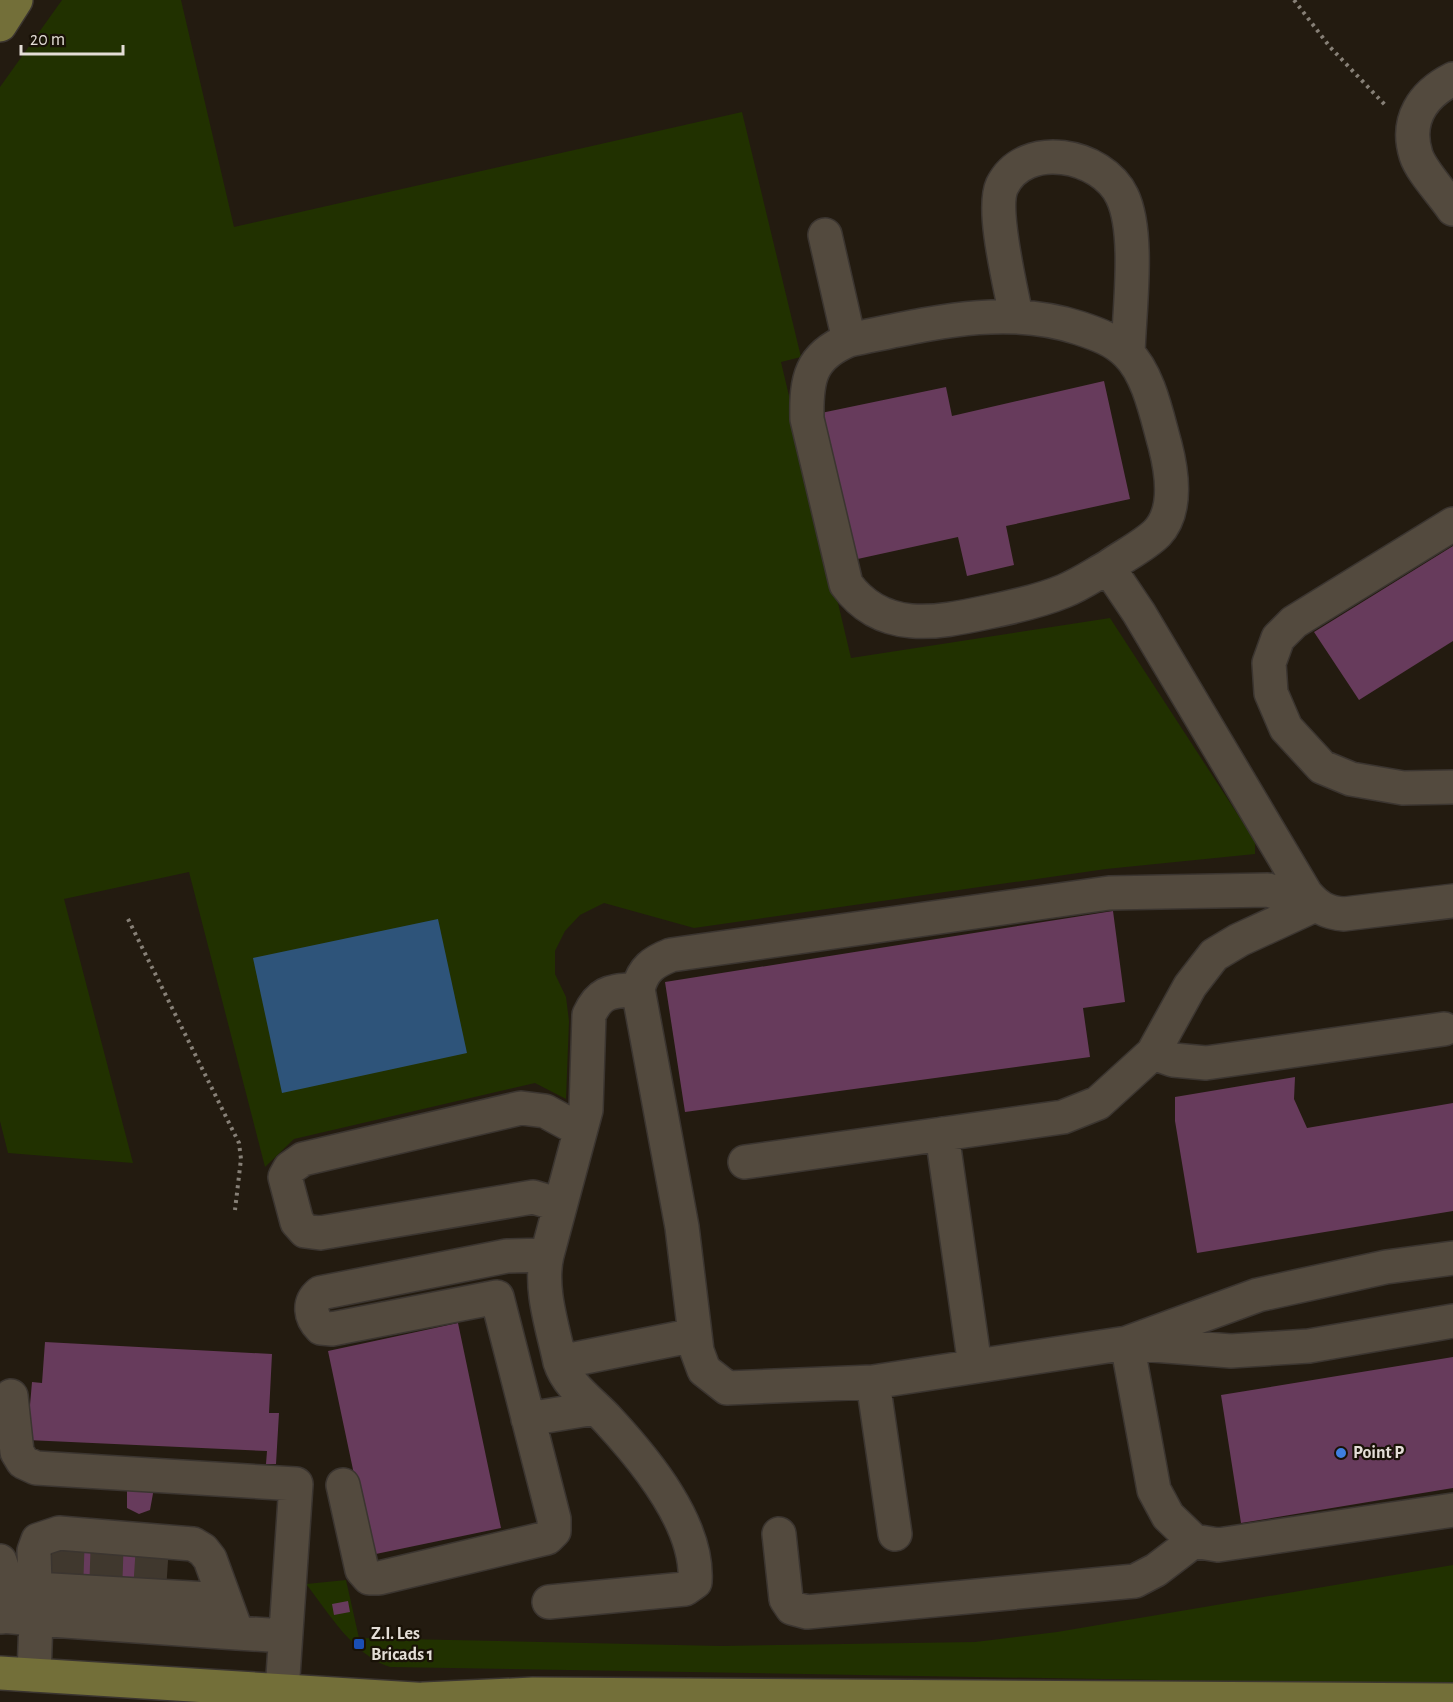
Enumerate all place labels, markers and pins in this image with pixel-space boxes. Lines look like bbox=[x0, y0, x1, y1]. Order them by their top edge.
place label: Point P bbox=[1353, 1444, 1404, 1462]
marker: Point P bbox=[1334, 1446, 1348, 1460]
place label: Z.I. Les Bricads 1 bbox=[371, 1625, 433, 1664]
marker: Z.I. Les Bricads 1 bbox=[352, 1637, 366, 1651]

